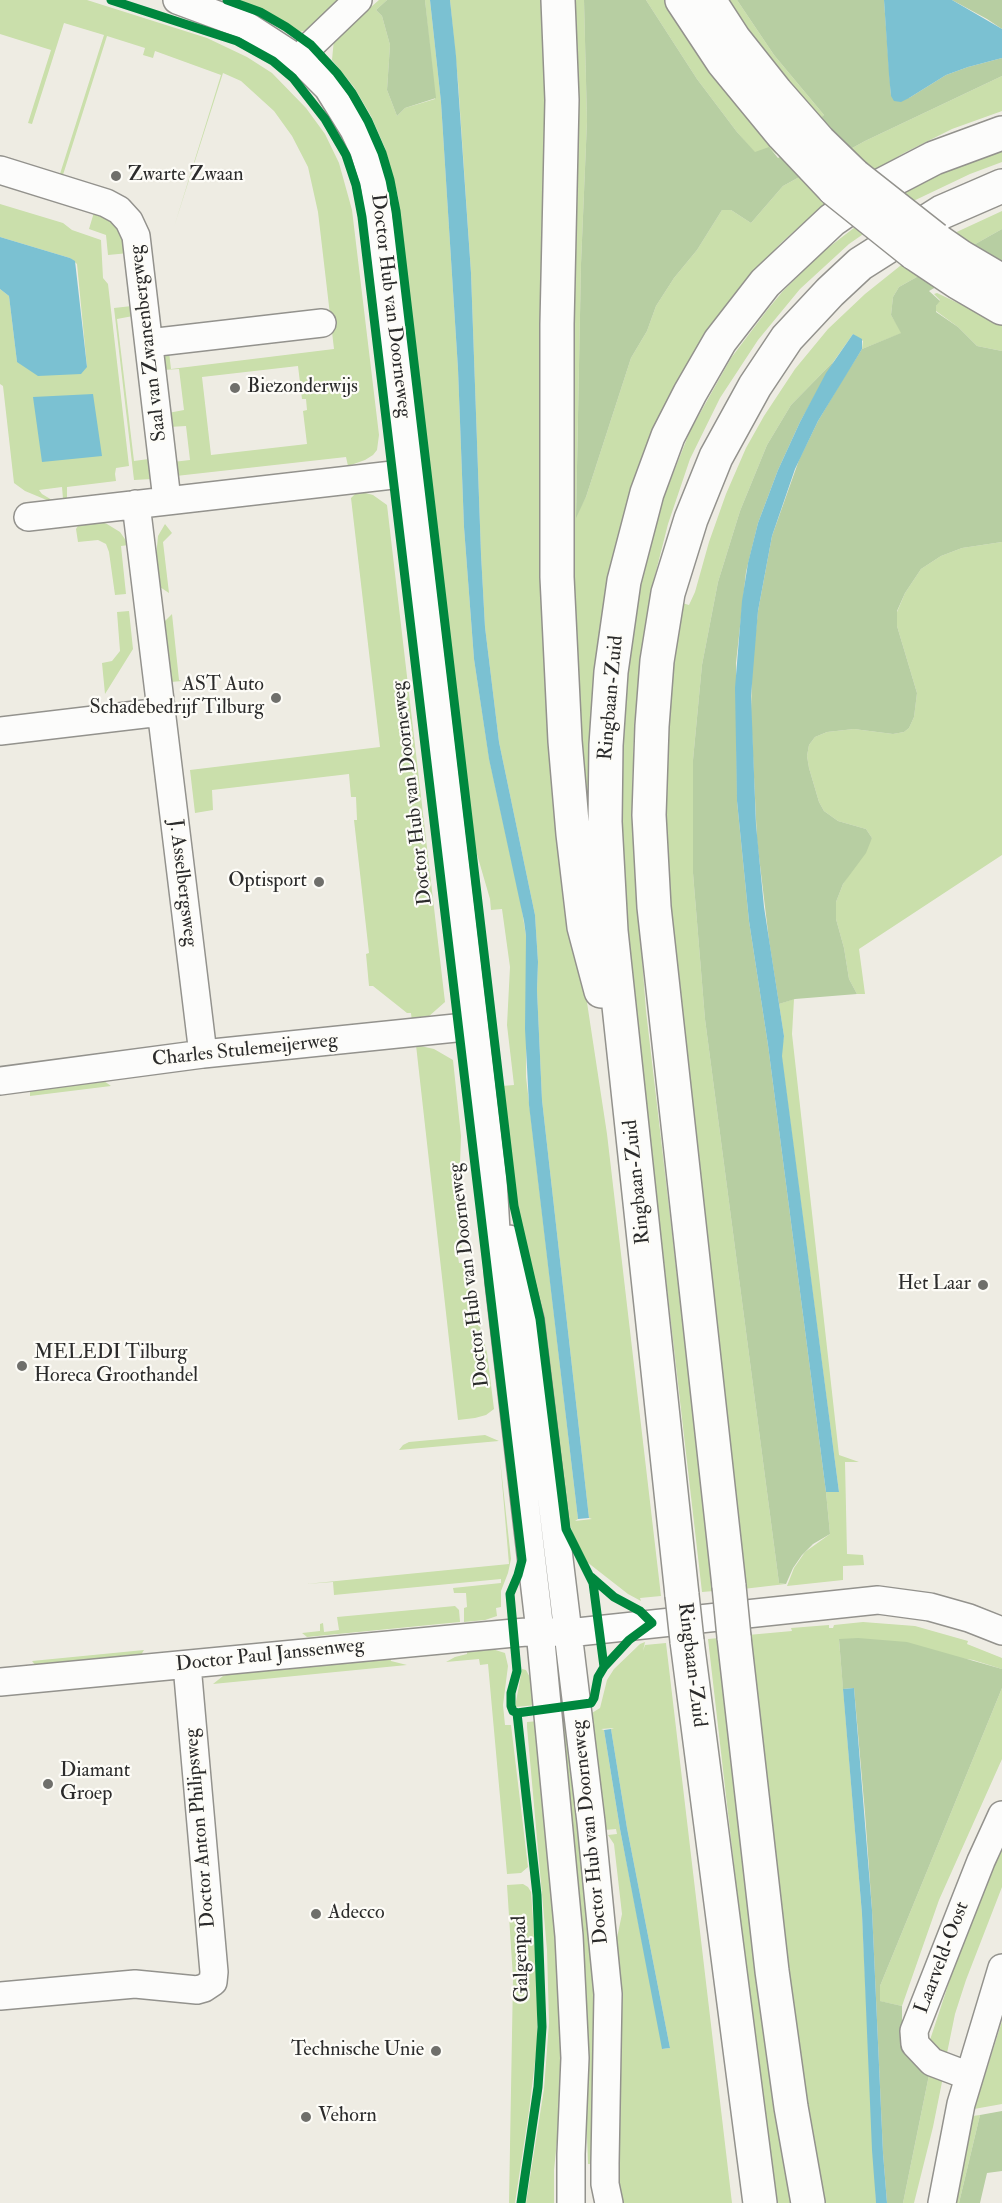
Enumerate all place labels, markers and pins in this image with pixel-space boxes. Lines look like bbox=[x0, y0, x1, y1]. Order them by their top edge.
place label: Zwarte Zwaan bbox=[128, 164, 244, 188]
marker: Zwarte Zwaan bbox=[109, 169, 123, 183]
place label: Biezonderwijs bbox=[247, 376, 358, 400]
marker: Biezonderwijs bbox=[228, 381, 242, 395]
place label: AST Auto Schadebedrijf Tilburg bbox=[90, 674, 264, 721]
marker: AST Auto Schadebedrijf Tilburg bbox=[269, 691, 283, 705]
place label: Optisport bbox=[228, 870, 307, 894]
marker: Optisport bbox=[312, 875, 326, 889]
place label: Het Laar bbox=[897, 1273, 971, 1297]
marker: Het Laar bbox=[976, 1278, 990, 1292]
place label: MELEDI Tilburg Horeca Groothandel bbox=[34, 1342, 198, 1389]
marker: MELEDI Tilburg Horeca Groothandel bbox=[15, 1359, 29, 1373]
place label: Diamant Groep bbox=[60, 1760, 130, 1807]
marker: Diamant Groep bbox=[41, 1777, 55, 1791]
place label: Adecco bbox=[328, 1902, 385, 1926]
marker: Adecco bbox=[309, 1907, 323, 1921]
place label: Technische Unie bbox=[291, 2039, 424, 2063]
marker: Technische Unie bbox=[429, 2044, 443, 2058]
place label: Vehorn bbox=[318, 2105, 377, 2129]
marker: Vehorn bbox=[299, 2110, 313, 2124]

